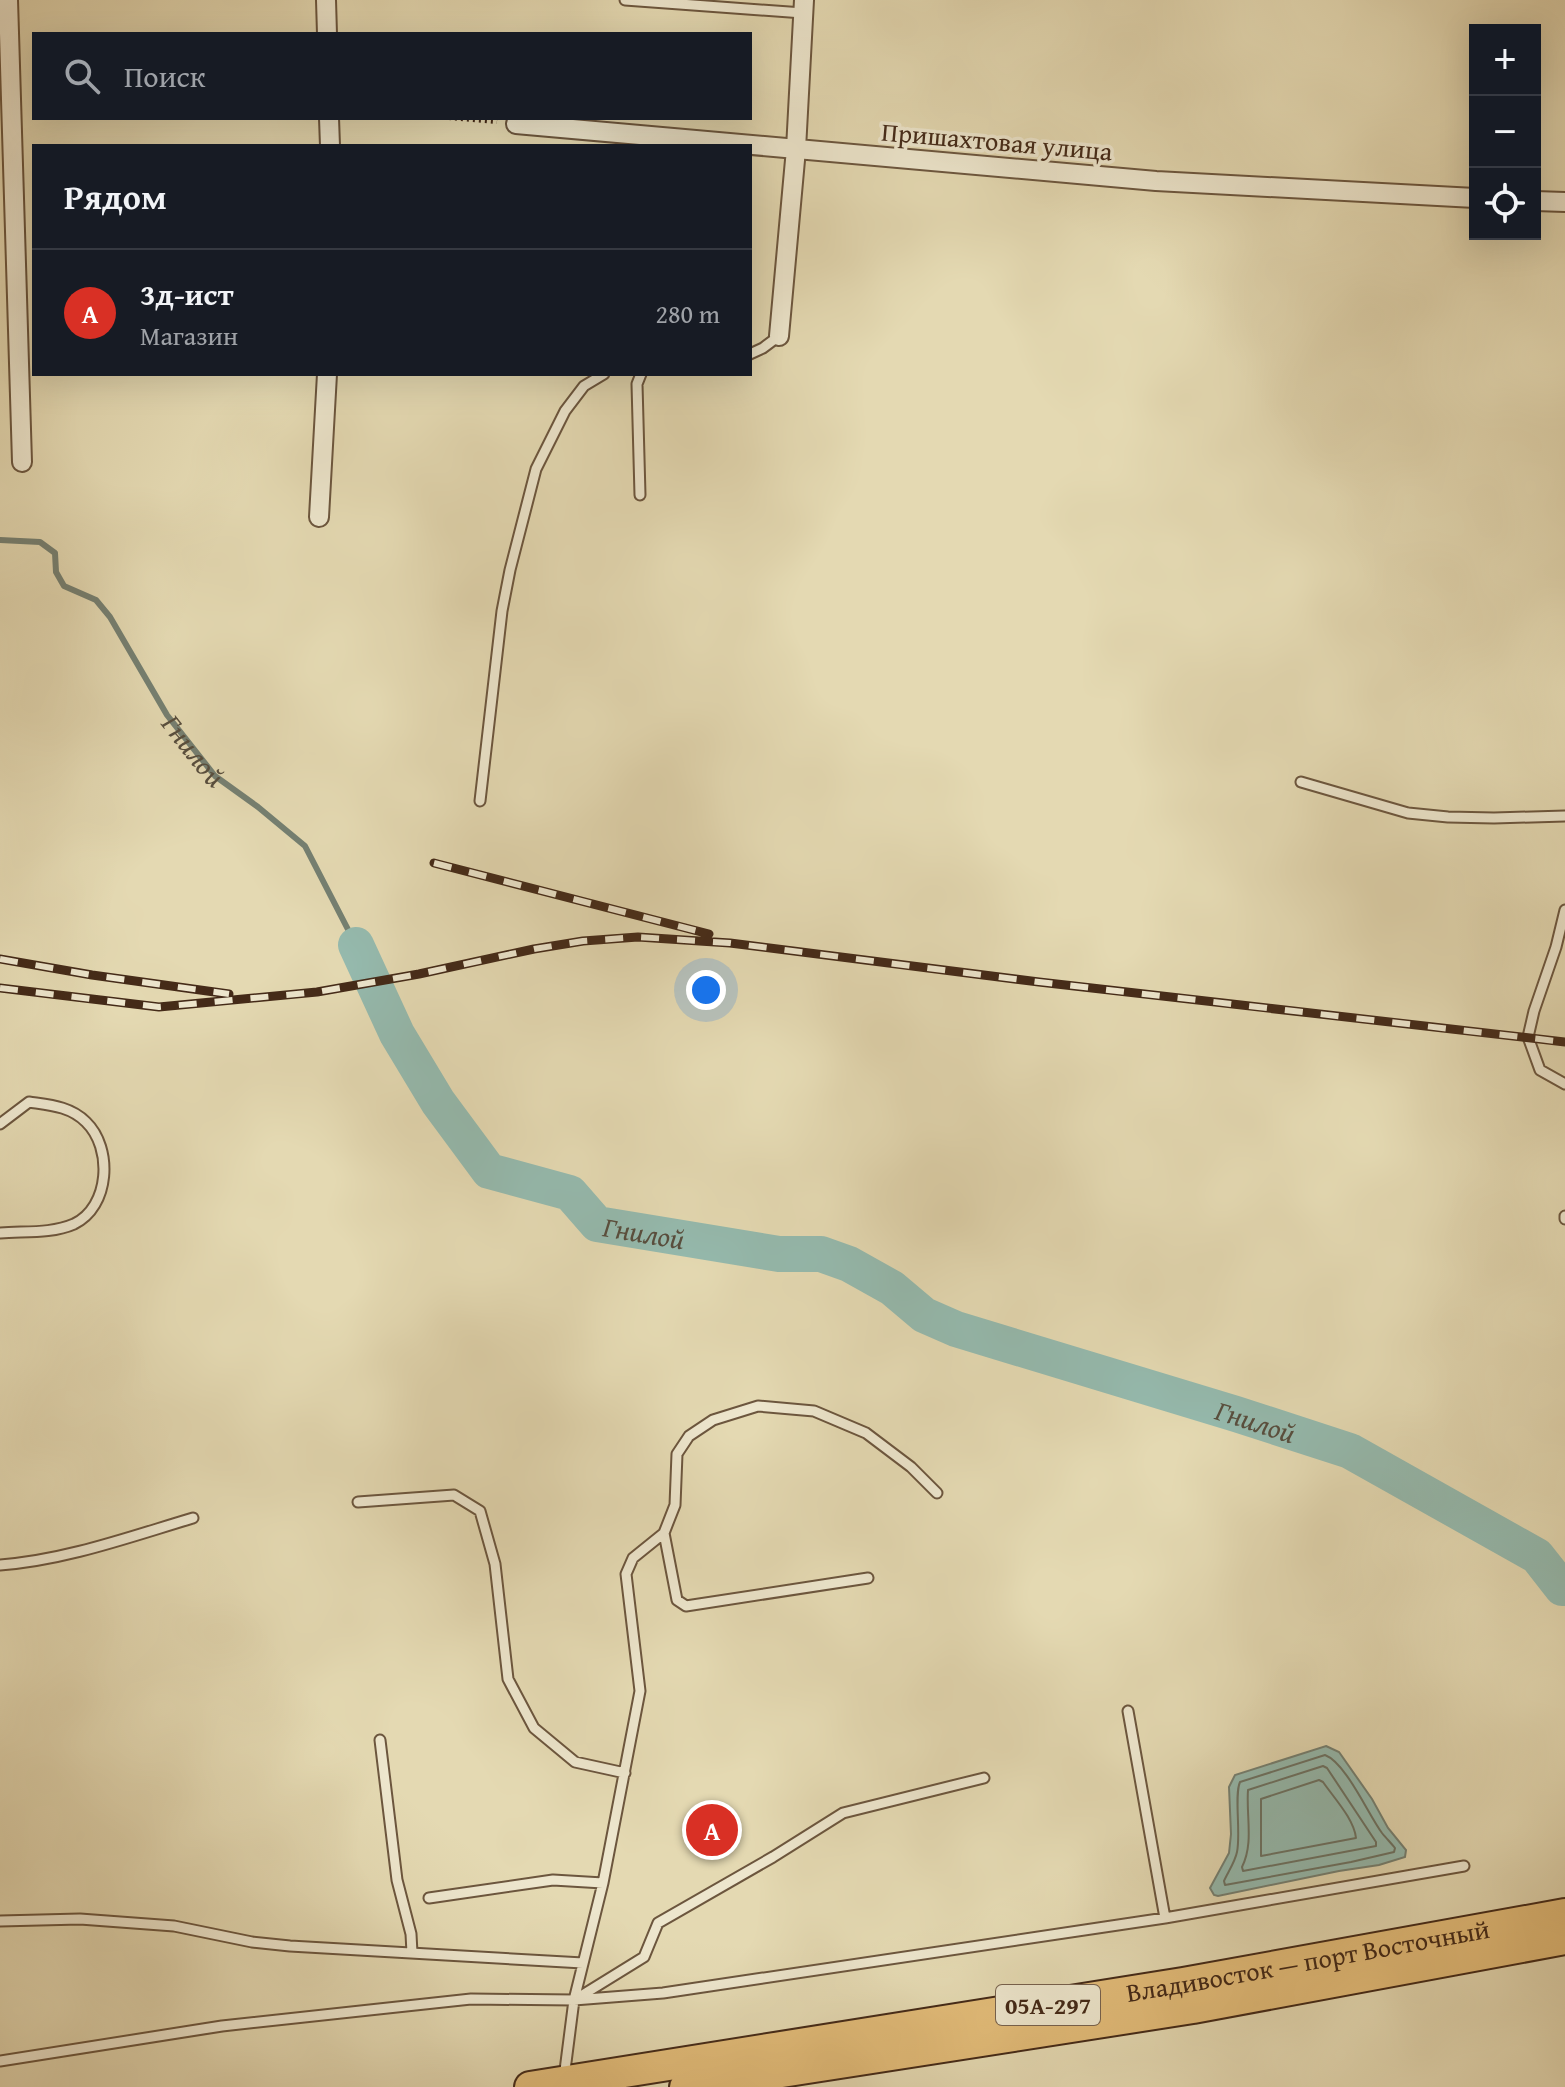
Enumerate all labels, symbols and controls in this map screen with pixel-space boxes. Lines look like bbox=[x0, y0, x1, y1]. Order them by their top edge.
map controls bbox=[1469, 24, 1541, 240]
button: + bbox=[1469, 24, 1541, 96]
search box bbox=[32, 32, 752, 120]
icon: search bbox=[60, 54, 104, 98]
text: Поиск bbox=[124, 54, 206, 98]
button: − bbox=[1469, 96, 1541, 168]
street label: Пришахтовая улица bbox=[880, 111, 1115, 171]
button: locate bbox=[1469, 168, 1541, 240]
text: Рядом bbox=[64, 172, 167, 221]
text: 3д-ист bbox=[140, 272, 233, 316]
text: A bbox=[82, 294, 98, 333]
text: 280 m bbox=[655, 294, 720, 333]
text: Магазин bbox=[140, 316, 238, 355]
water label: Гнилой bbox=[152, 704, 233, 797]
your location bbox=[686, 970, 726, 1010]
water label: Гнилой bbox=[599, 1205, 688, 1259]
water label: Гнилой bbox=[1210, 1388, 1301, 1453]
pin: A bbox=[686, 1800, 738, 1860]
street label: Владивосток — порт Восточный bbox=[1123, 1909, 1492, 2011]
road number: 05А-297 bbox=[996, 1985, 1100, 2025]

